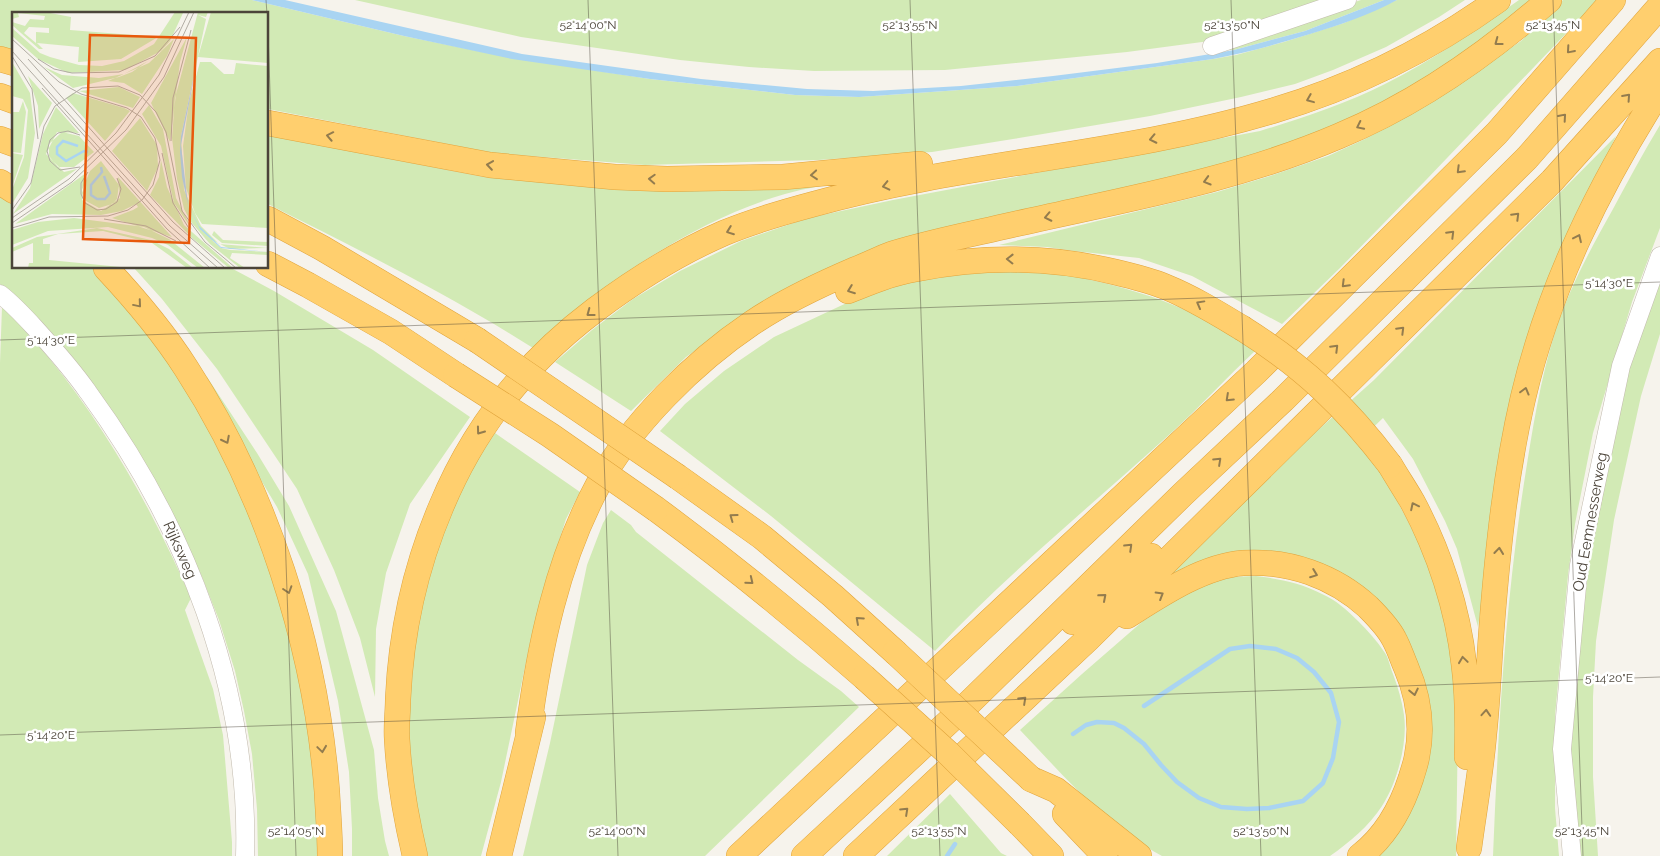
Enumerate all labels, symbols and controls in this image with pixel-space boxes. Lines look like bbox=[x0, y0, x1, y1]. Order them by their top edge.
inset map bbox=[12, 12, 269, 269]
text: 52°14'00"N bbox=[559, 18, 617, 32]
text: 52°13'55"N bbox=[882, 18, 938, 32]
text: 52°13'50"N bbox=[1204, 18, 1260, 32]
text: 52°13'45"N bbox=[1526, 18, 1580, 32]
one-way arrow bbox=[1495, 36, 1504, 44]
one-way arrow bbox=[1567, 44, 1576, 53]
one-way arrow bbox=[1306, 92, 1315, 103]
one-way arrow bbox=[1621, 94, 1630, 103]
one-way arrow bbox=[1558, 114, 1566, 123]
one-way arrow bbox=[1356, 120, 1365, 130]
one-way arrow bbox=[326, 131, 334, 141]
one-way arrow bbox=[1149, 133, 1158, 144]
one-way arrow bbox=[486, 160, 494, 171]
one-way arrow bbox=[1457, 164, 1466, 173]
one-way arrow bbox=[810, 169, 818, 180]
one-way arrow bbox=[647, 173, 655, 184]
one-way arrow bbox=[1203, 175, 1211, 185]
one-way arrow bbox=[881, 180, 890, 191]
one-way arrow bbox=[1044, 211, 1053, 222]
one-way arrow bbox=[1511, 213, 1520, 222]
one-way arrow bbox=[726, 225, 735, 235]
one-way arrow bbox=[1445, 231, 1454, 240]
one-way arrow bbox=[1572, 234, 1582, 243]
one-way arrow bbox=[1005, 254, 1013, 264]
text: 5°14'30"E bbox=[1585, 276, 1633, 290]
one-way arrow bbox=[1342, 278, 1351, 287]
one-way arrow bbox=[847, 283, 856, 294]
one-way arrow bbox=[132, 299, 141, 308]
one-way arrow bbox=[1196, 300, 1205, 310]
one-way arrow bbox=[586, 307, 596, 316]
one-way arrow bbox=[1395, 327, 1404, 336]
text: 5°14'30"E bbox=[27, 333, 75, 347]
one-way arrow bbox=[1330, 345, 1339, 354]
one-way arrow bbox=[1519, 387, 1530, 396]
one-way arrow bbox=[1225, 392, 1234, 401]
one-way arrow bbox=[477, 426, 486, 435]
one-way arrow bbox=[220, 435, 230, 444]
street label: Oud Eemnesserweg bbox=[1569, 451, 1611, 593]
one-way arrow bbox=[1213, 458, 1222, 467]
one-way arrow bbox=[1410, 502, 1420, 511]
one-way arrow bbox=[729, 514, 739, 523]
street label: Rijksweg bbox=[159, 518, 201, 582]
one-way arrow bbox=[1123, 544, 1132, 553]
one-way arrow bbox=[1493, 547, 1504, 555]
one-way arrow bbox=[1309, 568, 1318, 578]
one-way arrow bbox=[744, 576, 753, 584]
one-way arrow bbox=[282, 585, 292, 594]
one-way arrow bbox=[1154, 592, 1163, 602]
one-way arrow bbox=[1098, 594, 1107, 603]
one-way arrow bbox=[855, 616, 864, 625]
one-way arrow bbox=[1459, 656, 1469, 664]
text: 5°14'20"E bbox=[1585, 671, 1633, 685]
one-way arrow bbox=[1408, 688, 1419, 697]
one-way arrow bbox=[1018, 697, 1027, 706]
one-way arrow bbox=[1480, 709, 1491, 717]
text: 5°14'20"E bbox=[27, 728, 75, 742]
one-way arrow bbox=[316, 745, 327, 753]
one-way arrow bbox=[899, 808, 908, 817]
text: 52°14'05"N bbox=[268, 824, 324, 838]
text: 52°14'00"N bbox=[588, 824, 646, 838]
text: 52°13'55"N bbox=[911, 824, 967, 838]
text: 52°13'50"N bbox=[1233, 824, 1289, 838]
text: 52°13'45"N bbox=[1555, 824, 1609, 838]

